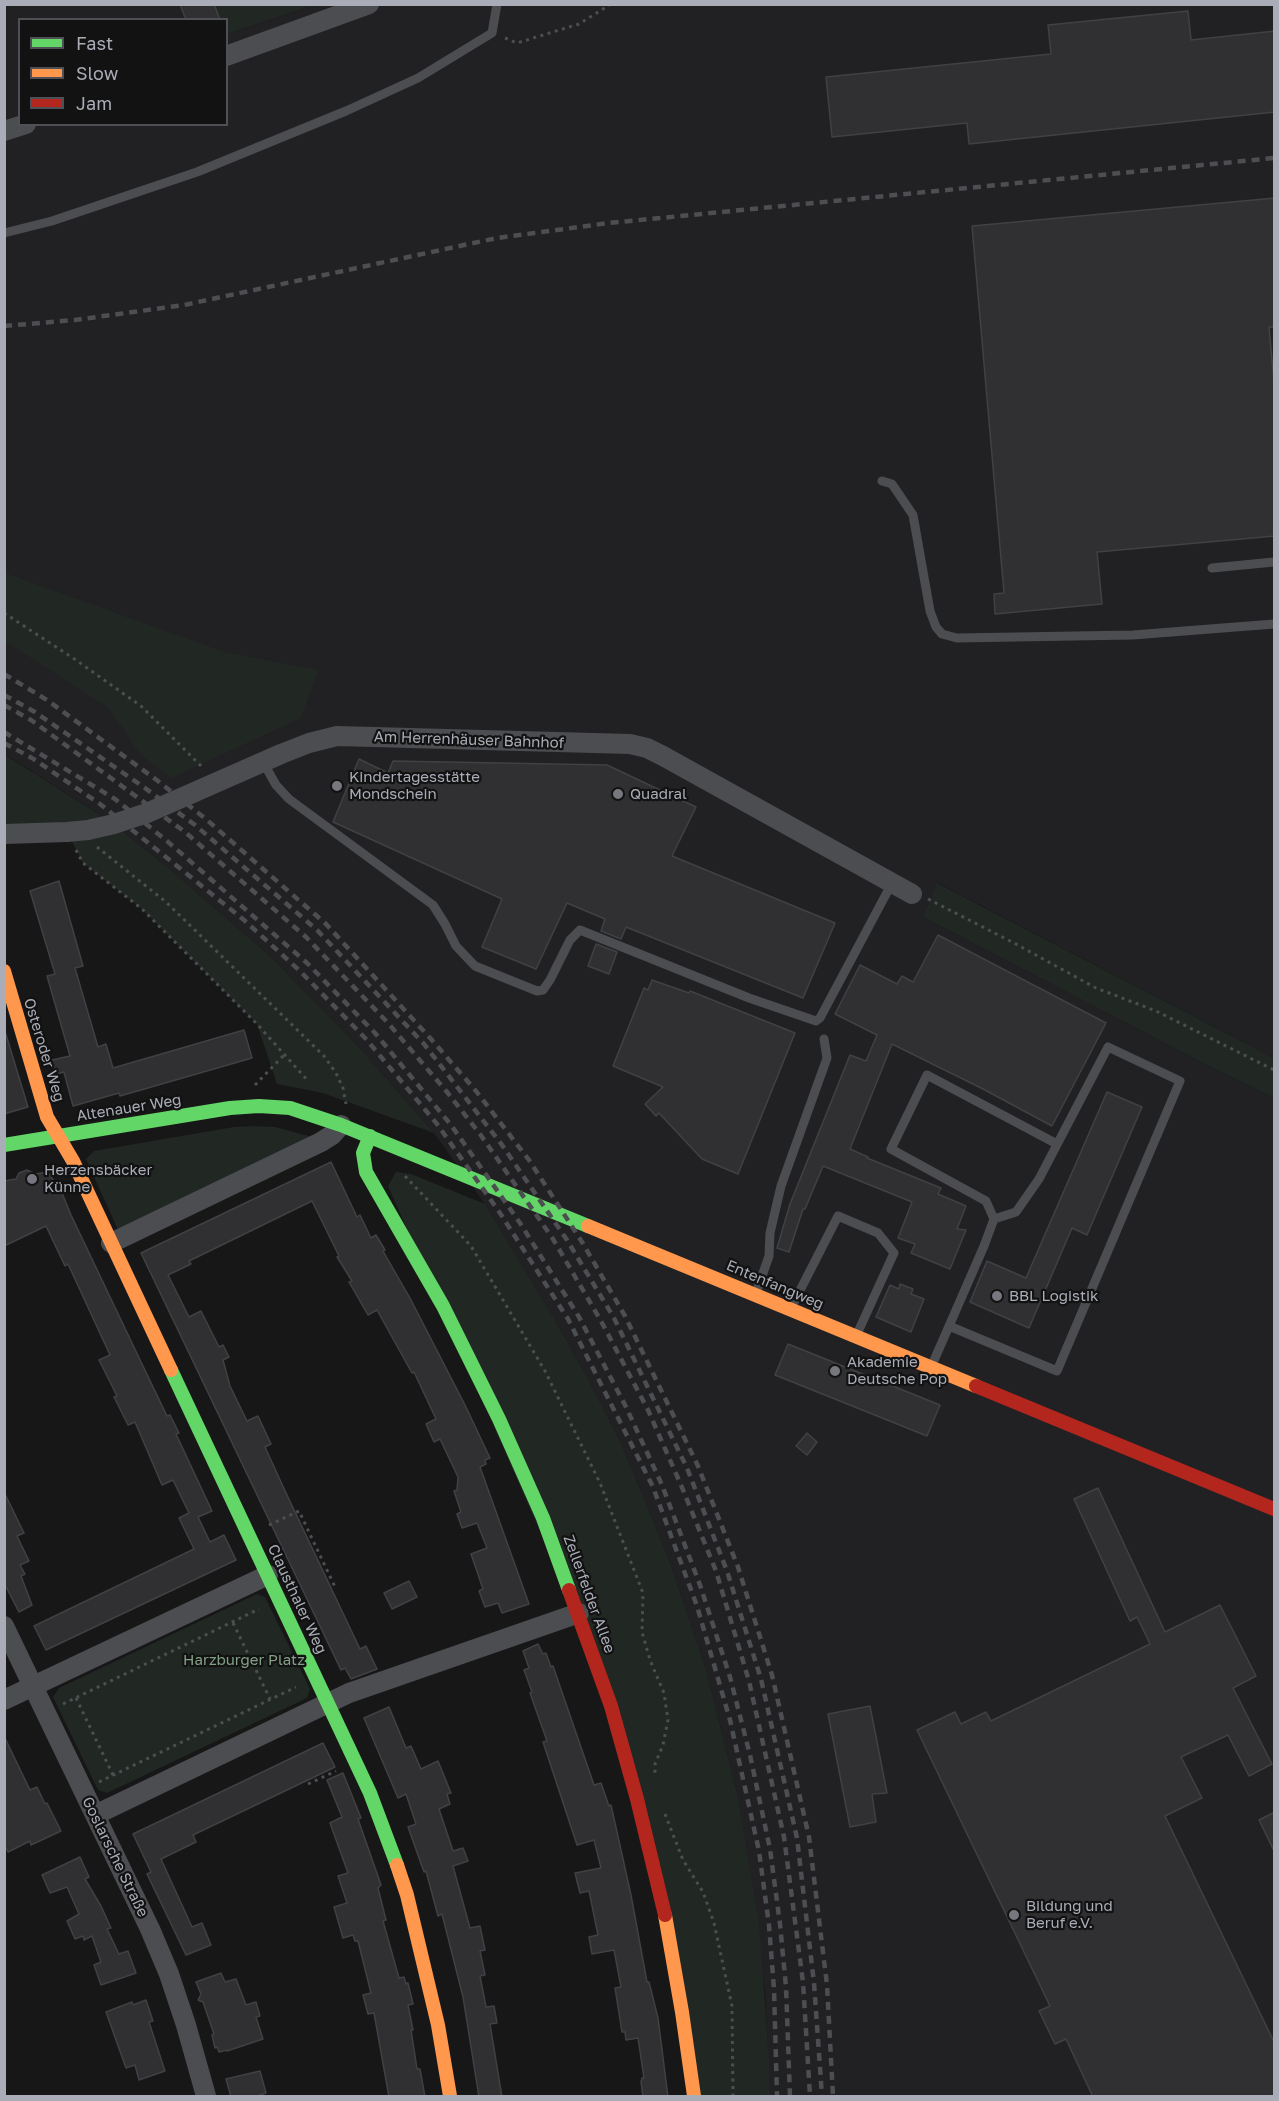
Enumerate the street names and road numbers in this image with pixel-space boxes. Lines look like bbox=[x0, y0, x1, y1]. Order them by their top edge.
street label: Am Herrenhäuser Bahnhof bbox=[374, 728, 564, 752]
street label: Osteroder Weg bbox=[20, 996, 68, 1104]
street label: Altenauer Weg bbox=[75, 1091, 183, 1125]
street label: Entenfangweg bbox=[724, 1256, 826, 1314]
street label: Zellerfelder Allee bbox=[559, 1532, 619, 1656]
street label: Clausthaler Weg bbox=[264, 1541, 330, 1657]
street label: Goslarsche Straße bbox=[78, 1794, 152, 1920]

